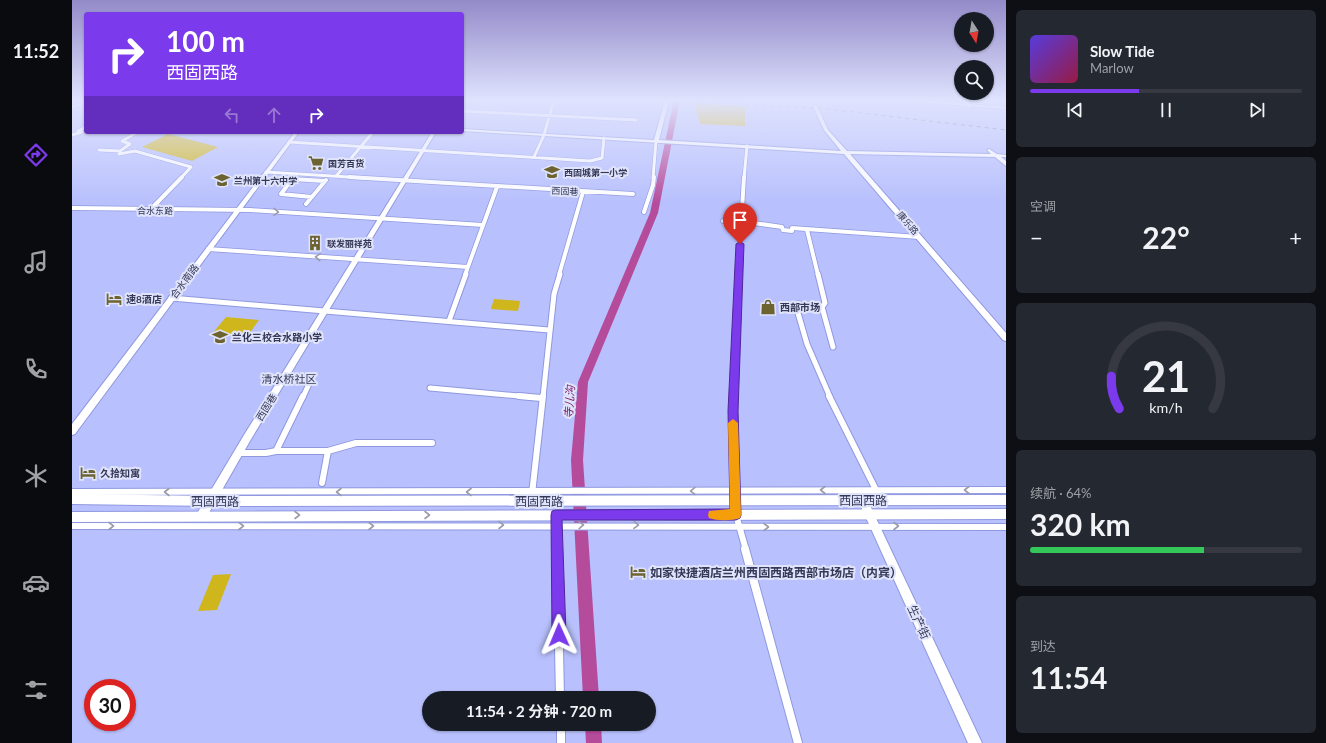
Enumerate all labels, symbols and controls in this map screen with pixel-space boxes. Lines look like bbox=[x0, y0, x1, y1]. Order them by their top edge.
north arrow bbox=[954, 12, 994, 52]
map controls bbox=[954, 12, 994, 100]
text: 100 m bbox=[166, 24, 245, 58]
icon: right bbox=[100, 28, 152, 80]
text: 11:52 bbox=[13, 40, 59, 62]
text: Slow Tide bbox=[1090, 42, 1155, 60]
button: search bbox=[954, 60, 994, 100]
text: Marlow bbox=[1090, 60, 1134, 76]
text: 西固西路 bbox=[166, 61, 238, 83]
icon: previous bbox=[1064, 99, 1086, 121]
icon: pause bbox=[1155, 99, 1177, 121]
icon: next bbox=[1246, 99, 1268, 121]
icon: left bbox=[221, 104, 243, 126]
icon: ahead bbox=[263, 104, 285, 126]
icon: right bbox=[305, 104, 327, 126]
icon: directions bbox=[22, 141, 50, 169]
supermarket icon: 国芳百货 bbox=[307, 154, 325, 172]
place label: 国芳百货 bbox=[328, 158, 364, 169]
school or university icon: 西固城第一小学 bbox=[543, 163, 561, 181]
place label: 西固城第一小学 bbox=[564, 167, 627, 178]
school or university icon: 兰州第十六中学 bbox=[213, 171, 231, 189]
place label: 兰州第十六中学 bbox=[234, 175, 297, 186]
street label: 西固巷 bbox=[551, 185, 579, 197]
text: 空调 bbox=[1030, 198, 1056, 214]
pin bbox=[723, 203, 757, 244]
street label: 合水东路 bbox=[137, 205, 173, 216]
one-way arrow bbox=[273, 208, 279, 216]
icon: arrive bbox=[729, 209, 751, 231]
street label: 康乐路 bbox=[895, 209, 921, 237]
text: 22° bbox=[1142, 219, 1190, 255]
text: − bbox=[1030, 224, 1043, 251]
text: + bbox=[1289, 224, 1302, 251]
building icon: 联发丽祥苑 bbox=[306, 234, 324, 252]
place label: 联发丽祥苑 bbox=[327, 238, 372, 249]
icon: music bbox=[22, 248, 50, 276]
one-way arrow bbox=[315, 252, 321, 261]
street label: 合水南路 bbox=[167, 261, 201, 301]
hotel icon: 速8酒店 bbox=[105, 290, 123, 308]
place label: 速8酒店 bbox=[126, 293, 162, 305]
shop icon: 西部市场 bbox=[759, 298, 777, 316]
place label: 西部市场 bbox=[780, 301, 820, 313]
school or university icon: 兰化三校合水路小学 bbox=[211, 328, 229, 346]
place label: 兰化三校合水路小学 bbox=[232, 331, 322, 343]
text: 21 bbox=[1142, 351, 1190, 401]
icon: phone bbox=[22, 355, 50, 383]
district label: 清水桥社区 bbox=[262, 372, 317, 385]
water label: 寺儿沟 bbox=[561, 384, 577, 419]
street label: 西固巷 bbox=[253, 391, 279, 423]
text: km/h bbox=[1149, 399, 1183, 416]
icon: climate bbox=[22, 462, 50, 490]
hotel icon: 久拾知寓 bbox=[79, 464, 97, 482]
place label: 久拾知寓 bbox=[100, 467, 140, 479]
text: 续航 · 64% bbox=[1030, 485, 1092, 501]
one-way arrow bbox=[820, 486, 826, 494]
one-way arrow bbox=[964, 486, 970, 494]
one-way arrow bbox=[690, 487, 696, 495]
one-way arrow bbox=[164, 488, 170, 496]
one-way arrow bbox=[336, 488, 342, 496]
one-way arrow bbox=[466, 488, 472, 496]
street label: 西固西路 bbox=[839, 493, 887, 508]
street label: 西固西路 bbox=[191, 494, 239, 509]
street label: 西固西路 bbox=[515, 494, 563, 509]
text: 320 km bbox=[1030, 506, 1131, 542]
one-way arrow bbox=[294, 511, 300, 519]
one-way arrow bbox=[424, 511, 430, 519]
one-way arrow bbox=[498, 521, 504, 529]
one-way arrow bbox=[578, 521, 584, 529]
one-way arrow bbox=[633, 521, 639, 529]
one-way arrow bbox=[108, 522, 114, 530]
one-way arrow bbox=[238, 522, 244, 530]
one-way arrow bbox=[368, 522, 374, 530]
one-way arrow bbox=[893, 522, 899, 530]
one-way arrow bbox=[763, 523, 769, 531]
hotel icon: 如家快捷酒店兰州西固西路西部市场店（内宾） bbox=[629, 563, 647, 581]
place label: 如家快捷酒店兰州西固西路西部市场店（内宾） bbox=[650, 565, 902, 580]
icon: car bbox=[22, 569, 50, 597]
street label: 生产街 bbox=[905, 603, 933, 641]
position arrow bbox=[538, 614, 580, 656]
text: 到达 bbox=[1030, 638, 1056, 654]
text: 11:54 bbox=[1030, 659, 1107, 695]
icon: filters bbox=[22, 676, 50, 704]
speed limit sign: 30 bbox=[84, 679, 136, 731]
text: 11:54 · 2 分钟 · 720 m bbox=[466, 702, 612, 720]

